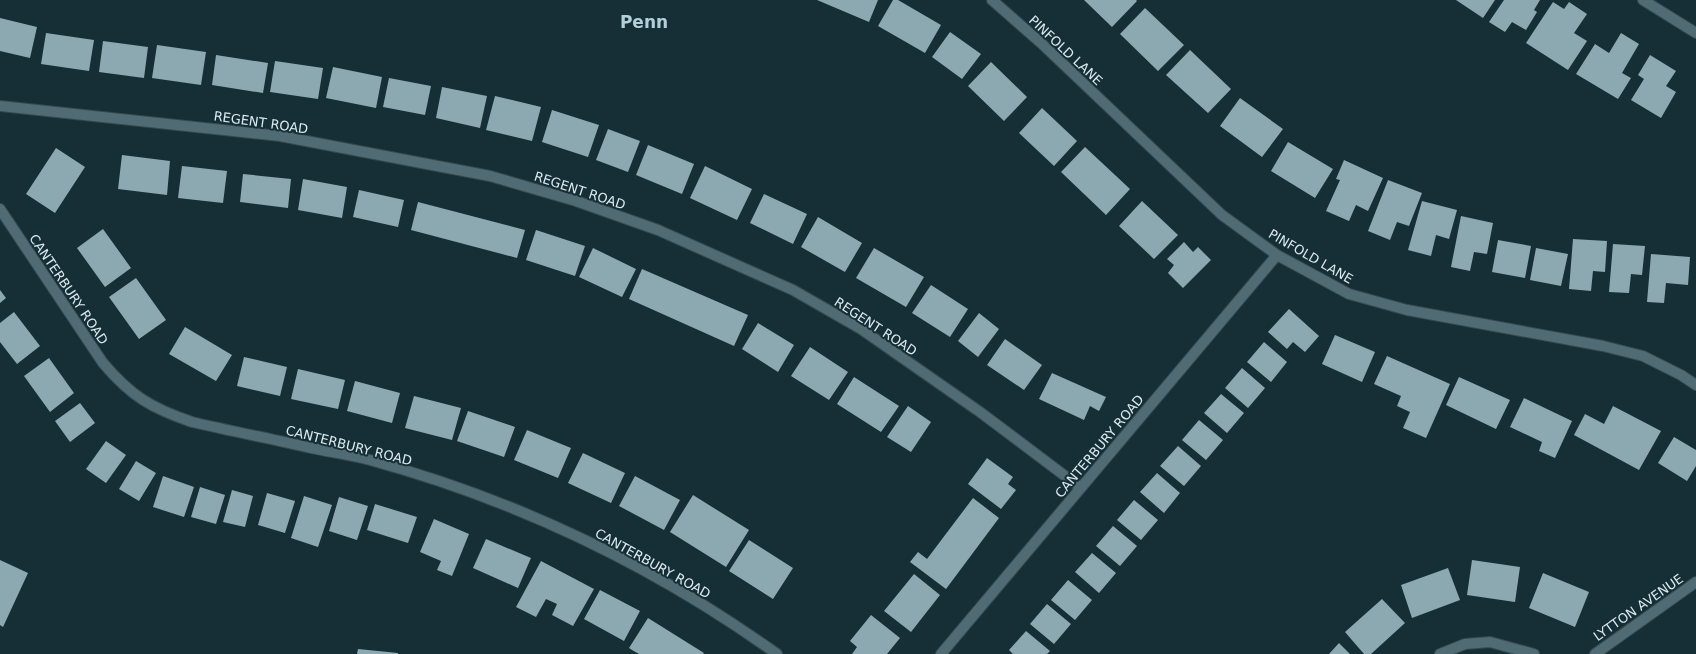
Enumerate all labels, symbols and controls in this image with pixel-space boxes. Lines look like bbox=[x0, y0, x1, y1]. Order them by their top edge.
district label: Penn bbox=[620, 12, 668, 32]
street label: PINFOLD LANE bbox=[1026, 13, 1105, 88]
street label: REGENT ROAD bbox=[213, 108, 309, 137]
street label: REGENT ROAD bbox=[532, 169, 627, 212]
street label: PINFOLD LANE bbox=[1266, 226, 1356, 287]
street label: CANTERBURY ROAD bbox=[26, 231, 111, 347]
street label: REGENT ROAD bbox=[832, 294, 920, 359]
street label: CANTERBURY ROAD bbox=[1052, 392, 1147, 501]
street label: CANTERBURY ROAD bbox=[284, 423, 414, 468]
street label: CANTERBURY ROAD bbox=[592, 525, 713, 601]
street label: LYTTON AVENUE bbox=[1591, 571, 1686, 644]

